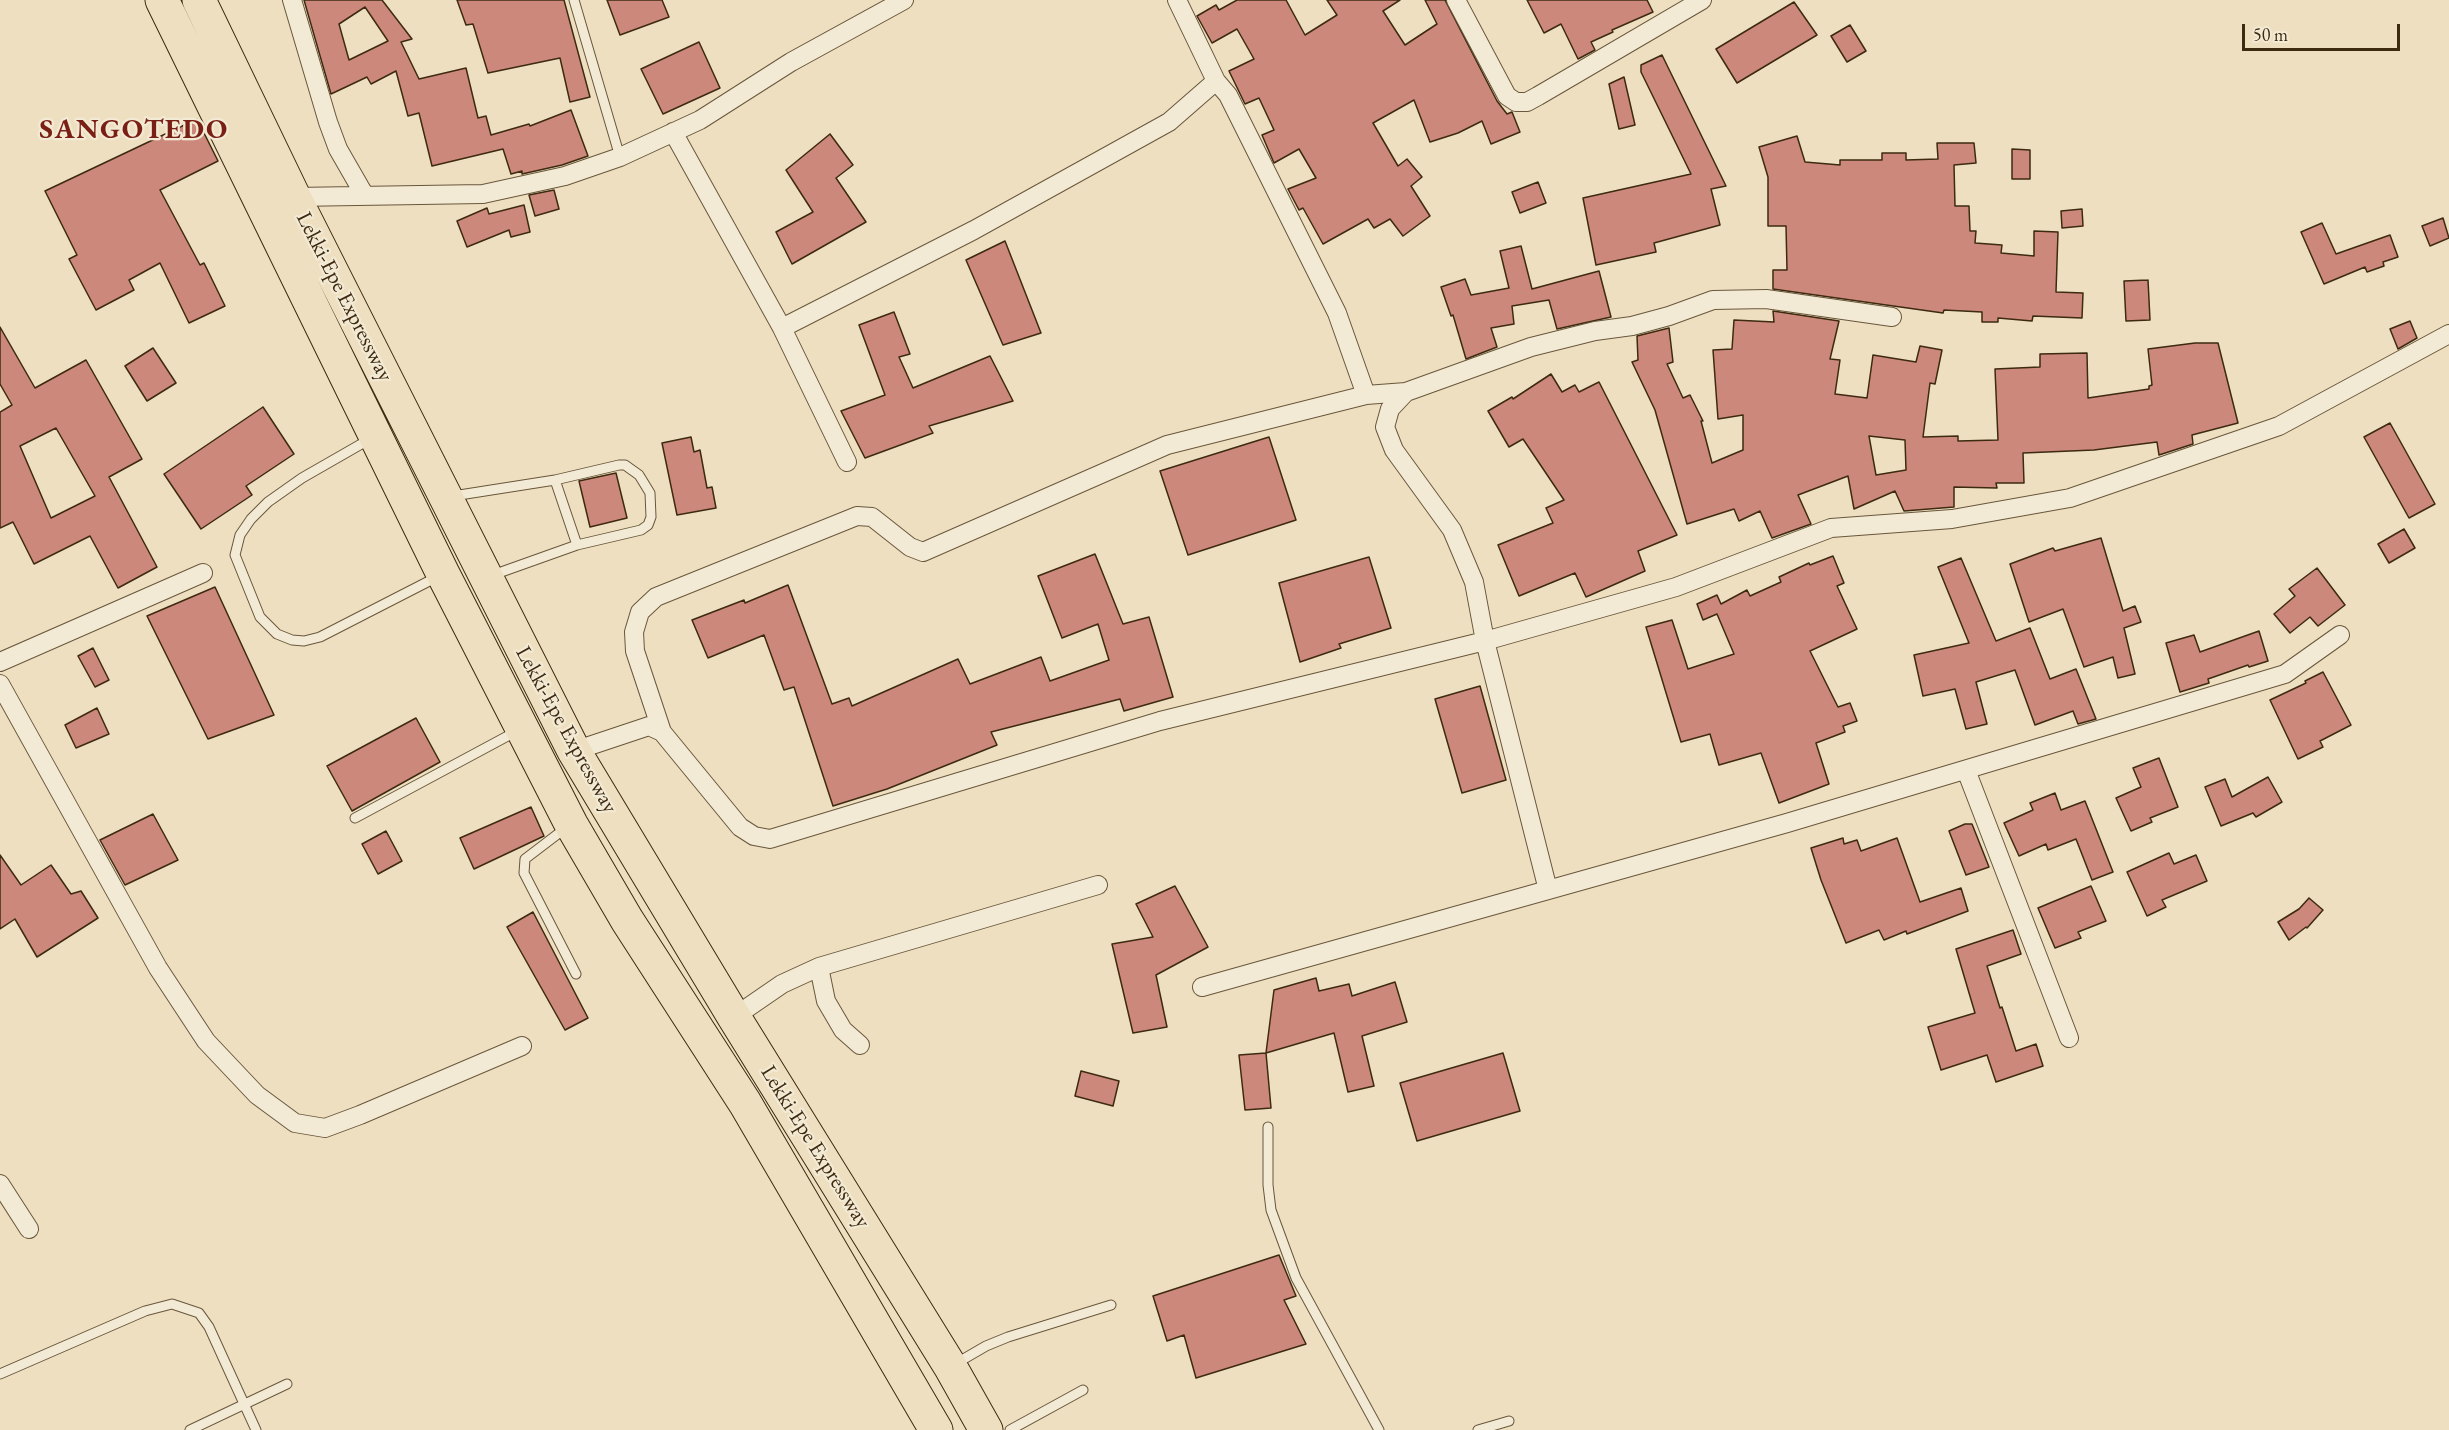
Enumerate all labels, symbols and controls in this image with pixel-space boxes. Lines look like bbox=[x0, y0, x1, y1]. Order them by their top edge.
scale bar bbox=[2245, 12, 2402, 50]
text: 50 m bbox=[2253, 23, 2288, 46]
district label: SANGOTEDO bbox=[39, 113, 229, 147]
street label: Lekki-Epe Expressway bbox=[290, 208, 398, 386]
street label: Lekki-Epe Expressway bbox=[509, 642, 623, 818]
street label: Lekki-Epe Expressway bbox=[754, 1061, 876, 1233]

